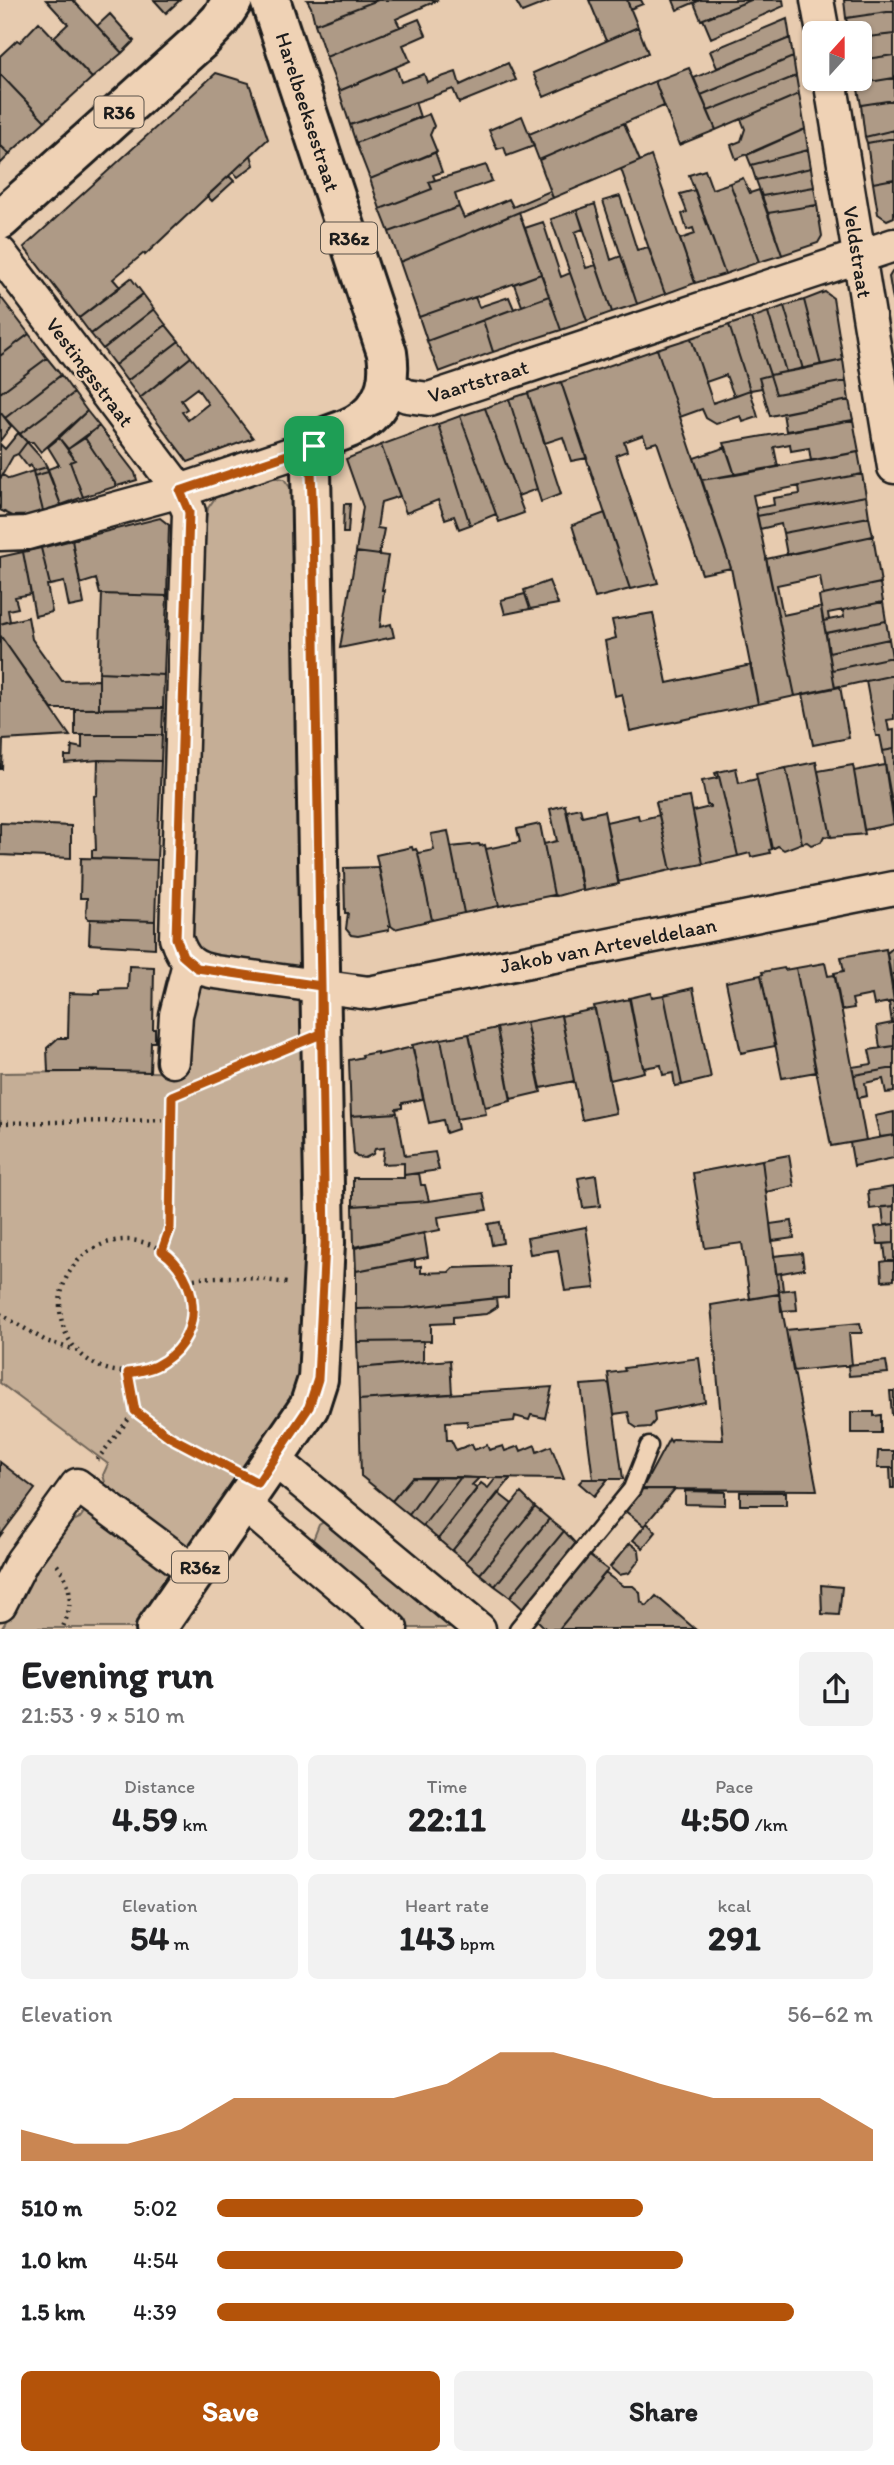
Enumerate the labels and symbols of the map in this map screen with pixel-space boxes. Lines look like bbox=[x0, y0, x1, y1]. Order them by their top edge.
north arrow bbox=[802, 21, 872, 91]
street label: Harelbeeksestraat bbox=[270, 29, 346, 195]
road number: R36 bbox=[94, 96, 144, 128]
street label: Veldstraat bbox=[838, 204, 878, 300]
road number: R36z bbox=[321, 222, 377, 254]
street label: Vestingsstraat bbox=[41, 312, 139, 432]
street label: Vaartstraat bbox=[425, 354, 531, 408]
pin bbox=[284, 416, 344, 476]
street label: Jakob van Arteveldelaan bbox=[498, 912, 718, 978]
road number: R36z bbox=[172, 1552, 228, 1582]

